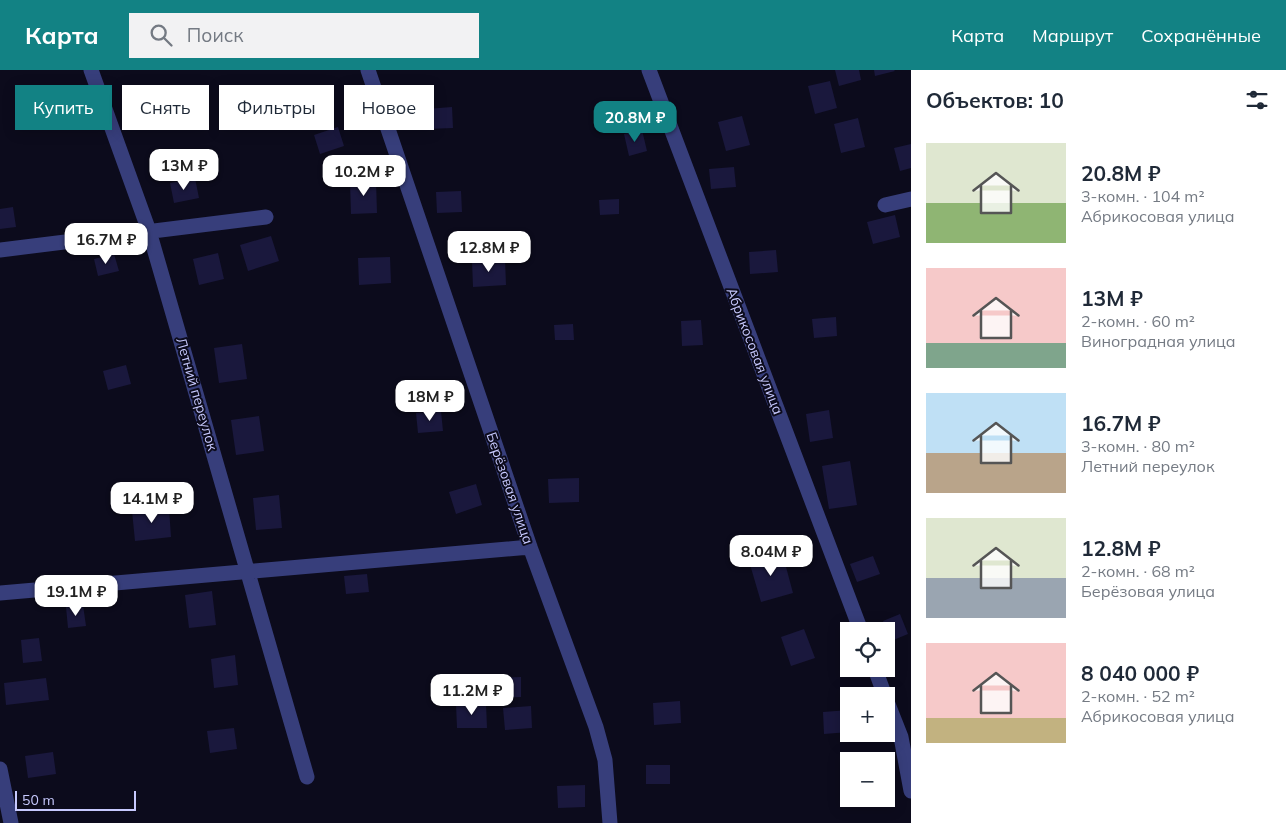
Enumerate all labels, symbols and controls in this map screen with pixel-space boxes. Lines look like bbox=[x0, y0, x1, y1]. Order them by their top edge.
search box bbox=[129, 13, 479, 58]
text: Карта bbox=[25, 20, 99, 50]
icon: search bbox=[147, 21, 175, 49]
text: Поиск bbox=[187, 23, 244, 47]
text: Карта bbox=[951, 24, 1004, 47]
text: Маршрут bbox=[1032, 24, 1113, 47]
text: Сохранённые bbox=[1141, 24, 1261, 47]
chip: Купить bbox=[15, 85, 112, 130]
chip: Снять bbox=[122, 85, 209, 130]
chip: Фильтры bbox=[219, 85, 334, 130]
chip: Новое bbox=[344, 85, 434, 130]
icon: filters bbox=[1243, 86, 1271, 114]
text: Объектов: 10 bbox=[926, 87, 1064, 113]
pin: 20.8M ₽ bbox=[589, 100, 681, 143]
text: 20.8M ₽ bbox=[605, 107, 665, 127]
pin: 13M ₽ bbox=[149, 148, 219, 191]
pin: 10.2M ₽ bbox=[318, 154, 410, 197]
text: 13M ₽ bbox=[160, 155, 208, 175]
text: 20.8M ₽ bbox=[1081, 160, 1161, 186]
text: 10.2M ₽ bbox=[334, 161, 394, 181]
icon: home bbox=[966, 163, 1026, 223]
text: 3-комн. · 104 m² bbox=[1081, 186, 1205, 206]
text: Абрикосовая улица bbox=[1081, 206, 1235, 226]
pin: 16.7M ₽ bbox=[60, 222, 152, 265]
text: 16.7M ₽ bbox=[76, 229, 136, 249]
pin: 12.8M ₽ bbox=[443, 230, 535, 273]
text: 12.8M ₽ bbox=[459, 237, 519, 257]
street label: Абрикосовая улица bbox=[723, 285, 787, 417]
text: 13M ₽ bbox=[1081, 285, 1143, 311]
icon: home bbox=[966, 288, 1026, 348]
text: 2-комн. · 60 m² bbox=[1081, 311, 1195, 331]
text: Виноградная улица bbox=[1081, 331, 1236, 351]
street label: Летний переулок bbox=[172, 335, 222, 453]
pin: 18M ₽ bbox=[395, 380, 465, 422]
text: 18M ₽ bbox=[406, 386, 454, 406]
text: 16.7M ₽ bbox=[1081, 410, 1161, 436]
icon: home bbox=[966, 413, 1026, 473]
street label: Берёзовая улица bbox=[482, 430, 538, 546]
text: 3-комн. · 80 m² bbox=[1081, 436, 1195, 456]
text: Летний переулок bbox=[1081, 456, 1215, 476]
pin: 14.1M ₽ bbox=[106, 482, 198, 524]
text: 14.1M ₽ bbox=[122, 488, 182, 508]
pin: 8.04M ₽ bbox=[725, 534, 817, 577]
text: 12.8M ₽ bbox=[1081, 535, 1161, 561]
icon: home bbox=[966, 538, 1026, 598]
text: 8.04M ₽ bbox=[741, 541, 801, 561]
text: 2-комн. · 68 m² bbox=[1081, 561, 1195, 581]
pin: 19.1M ₽ bbox=[30, 574, 122, 617]
text: 19.1M ₽ bbox=[46, 581, 106, 601]
text: Берёзовая улица bbox=[1081, 581, 1215, 601]
map controls bbox=[840, 622, 895, 807]
button: locate bbox=[840, 622, 895, 677]
text: 8 040 000 ₽ bbox=[1081, 660, 1199, 686]
icon: home bbox=[966, 663, 1026, 723]
pin: 11.2M ₽ bbox=[426, 674, 518, 716]
text: 11.2M ₽ bbox=[442, 680, 502, 700]
text: 2-комн. · 52 m² bbox=[1081, 686, 1195, 706]
button: + bbox=[840, 687, 895, 742]
text: Абрикосовая улица bbox=[1081, 706, 1235, 726]
button: − bbox=[840, 752, 895, 807]
scale bar bbox=[15, 788, 136, 811]
text: 50 m bbox=[22, 791, 55, 809]

